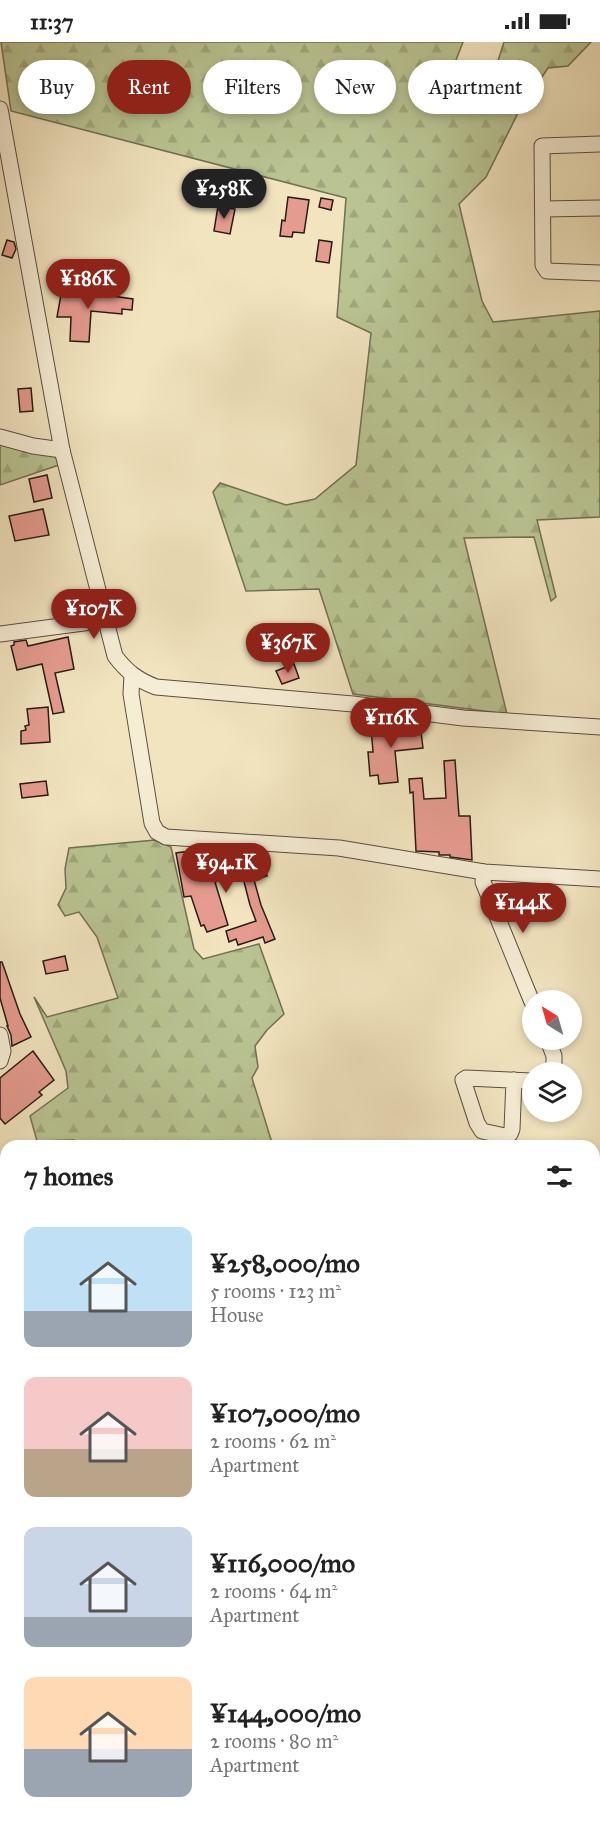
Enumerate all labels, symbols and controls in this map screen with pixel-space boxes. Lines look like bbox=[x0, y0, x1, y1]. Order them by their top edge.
text: 11:37 bbox=[30, 8, 73, 35]
chip: Buy bbox=[18, 60, 95, 114]
chip: Rent bbox=[107, 60, 191, 114]
chip: Filters bbox=[203, 60, 302, 114]
chip: New bbox=[314, 60, 396, 114]
chip: Apartment bbox=[408, 60, 544, 114]
pin: ¥258K bbox=[182, 169, 266, 220]
text: ¥258K bbox=[196, 176, 252, 200]
pin: ¥186K bbox=[46, 259, 130, 310]
text: ¥186K bbox=[60, 266, 116, 290]
pin: ¥107K bbox=[52, 589, 136, 640]
text: ¥107K bbox=[65, 596, 123, 620]
pin: ¥367K bbox=[246, 623, 330, 674]
text: ¥367K bbox=[260, 630, 316, 654]
pin: ¥116K bbox=[349, 698, 433, 749]
text: ¥116K bbox=[364, 705, 418, 729]
pin: ¥94.1K bbox=[177, 843, 275, 894]
text: ¥94.1K bbox=[195, 850, 257, 874]
pin: ¥144K bbox=[481, 883, 565, 934]
text: ¥144K bbox=[494, 890, 552, 914]
north arrow bbox=[522, 990, 582, 1050]
map controls bbox=[522, 990, 582, 1122]
button: layers bbox=[522, 1062, 582, 1122]
text: 7 homes bbox=[24, 1160, 113, 1192]
icon: filters bbox=[543, 1160, 576, 1193]
text: ¥258,000/mo bbox=[210, 1247, 360, 1279]
icon: home bbox=[72, 1251, 144, 1323]
text: 5 rooms · 123 m² bbox=[210, 1279, 341, 1303]
text: House bbox=[210, 1303, 264, 1327]
text: ¥107,000/mo bbox=[210, 1397, 360, 1429]
icon: home bbox=[72, 1401, 144, 1473]
text: 2 rooms · 62 m² bbox=[210, 1429, 336, 1453]
text: Apartment bbox=[210, 1453, 299, 1477]
text: ¥116,000/mo bbox=[210, 1547, 355, 1579]
icon: home bbox=[72, 1551, 144, 1623]
text: 2 rooms · 64 m² bbox=[210, 1579, 337, 1603]
text: Apartment bbox=[210, 1603, 299, 1627]
text: ¥144,000/mo bbox=[210, 1697, 361, 1729]
icon: home bbox=[72, 1701, 144, 1773]
text: 2 rooms · 80 m² bbox=[210, 1729, 338, 1753]
text: Apartment bbox=[210, 1753, 299, 1777]

